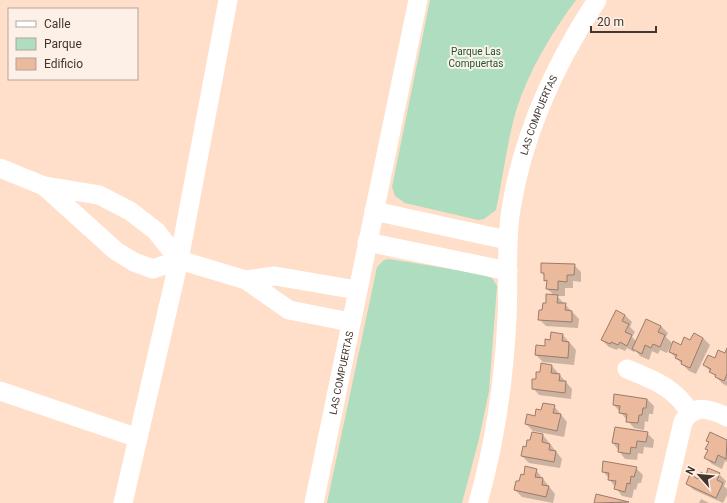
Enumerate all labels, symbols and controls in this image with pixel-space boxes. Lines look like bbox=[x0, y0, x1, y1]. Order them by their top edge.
legend bbox=[8, 8, 138, 80]
scale bar bbox=[591, 8, 656, 34]
text: 20 m bbox=[597, 15, 624, 29]
text: Calle bbox=[44, 17, 71, 31]
text: Parque bbox=[44, 37, 82, 51]
park label: Parque Las Compuertas bbox=[449, 46, 503, 69]
text: Edificio bbox=[44, 57, 83, 71]
street label: LAS COMPUERTAS bbox=[518, 73, 559, 156]
street label: LAS COMPUERTAS bbox=[327, 330, 355, 416]
north arrow bbox=[679, 455, 719, 495]
text: N bbox=[683, 464, 698, 477]

